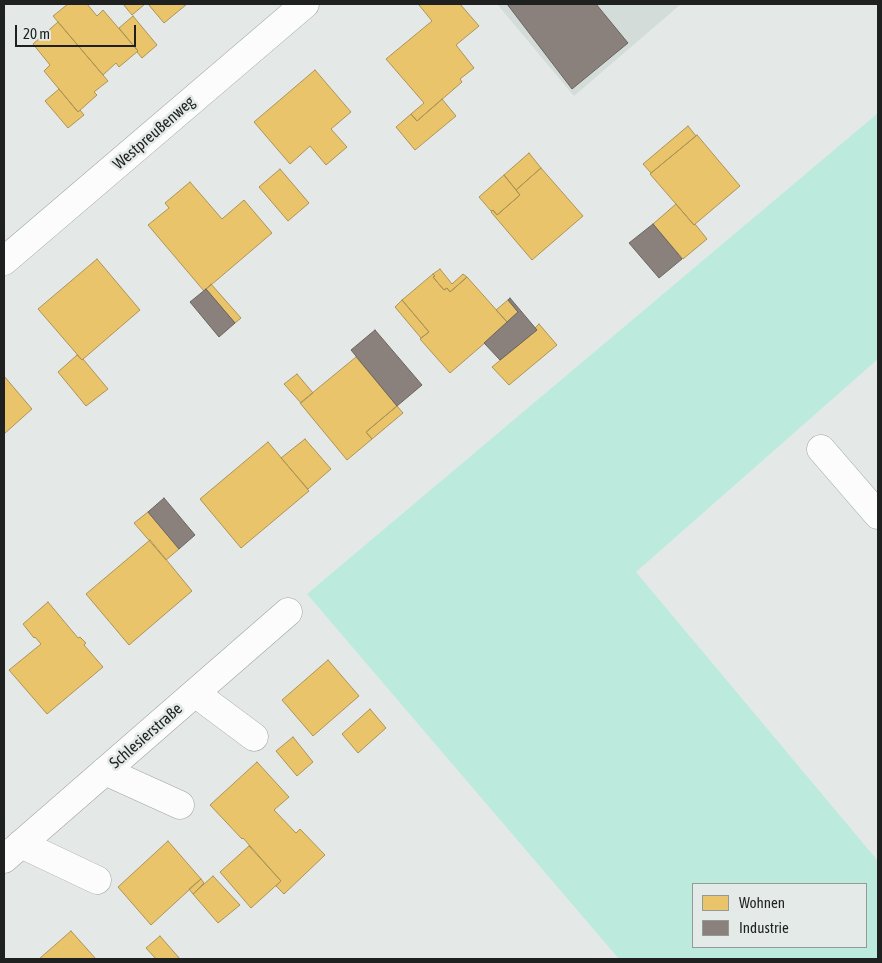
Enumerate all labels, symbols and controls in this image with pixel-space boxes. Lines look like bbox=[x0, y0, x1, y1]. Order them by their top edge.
scale bar bbox=[18, 15, 139, 47]
text: 20 m bbox=[23, 25, 50, 42]
street label: Westpreußenweg bbox=[109, 92, 199, 174]
street label: Schlesierstraße bbox=[106, 699, 186, 773]
legend bbox=[692, 883, 867, 948]
text: Wohnen bbox=[739, 894, 785, 911]
text: Industrie bbox=[739, 919, 789, 936]

